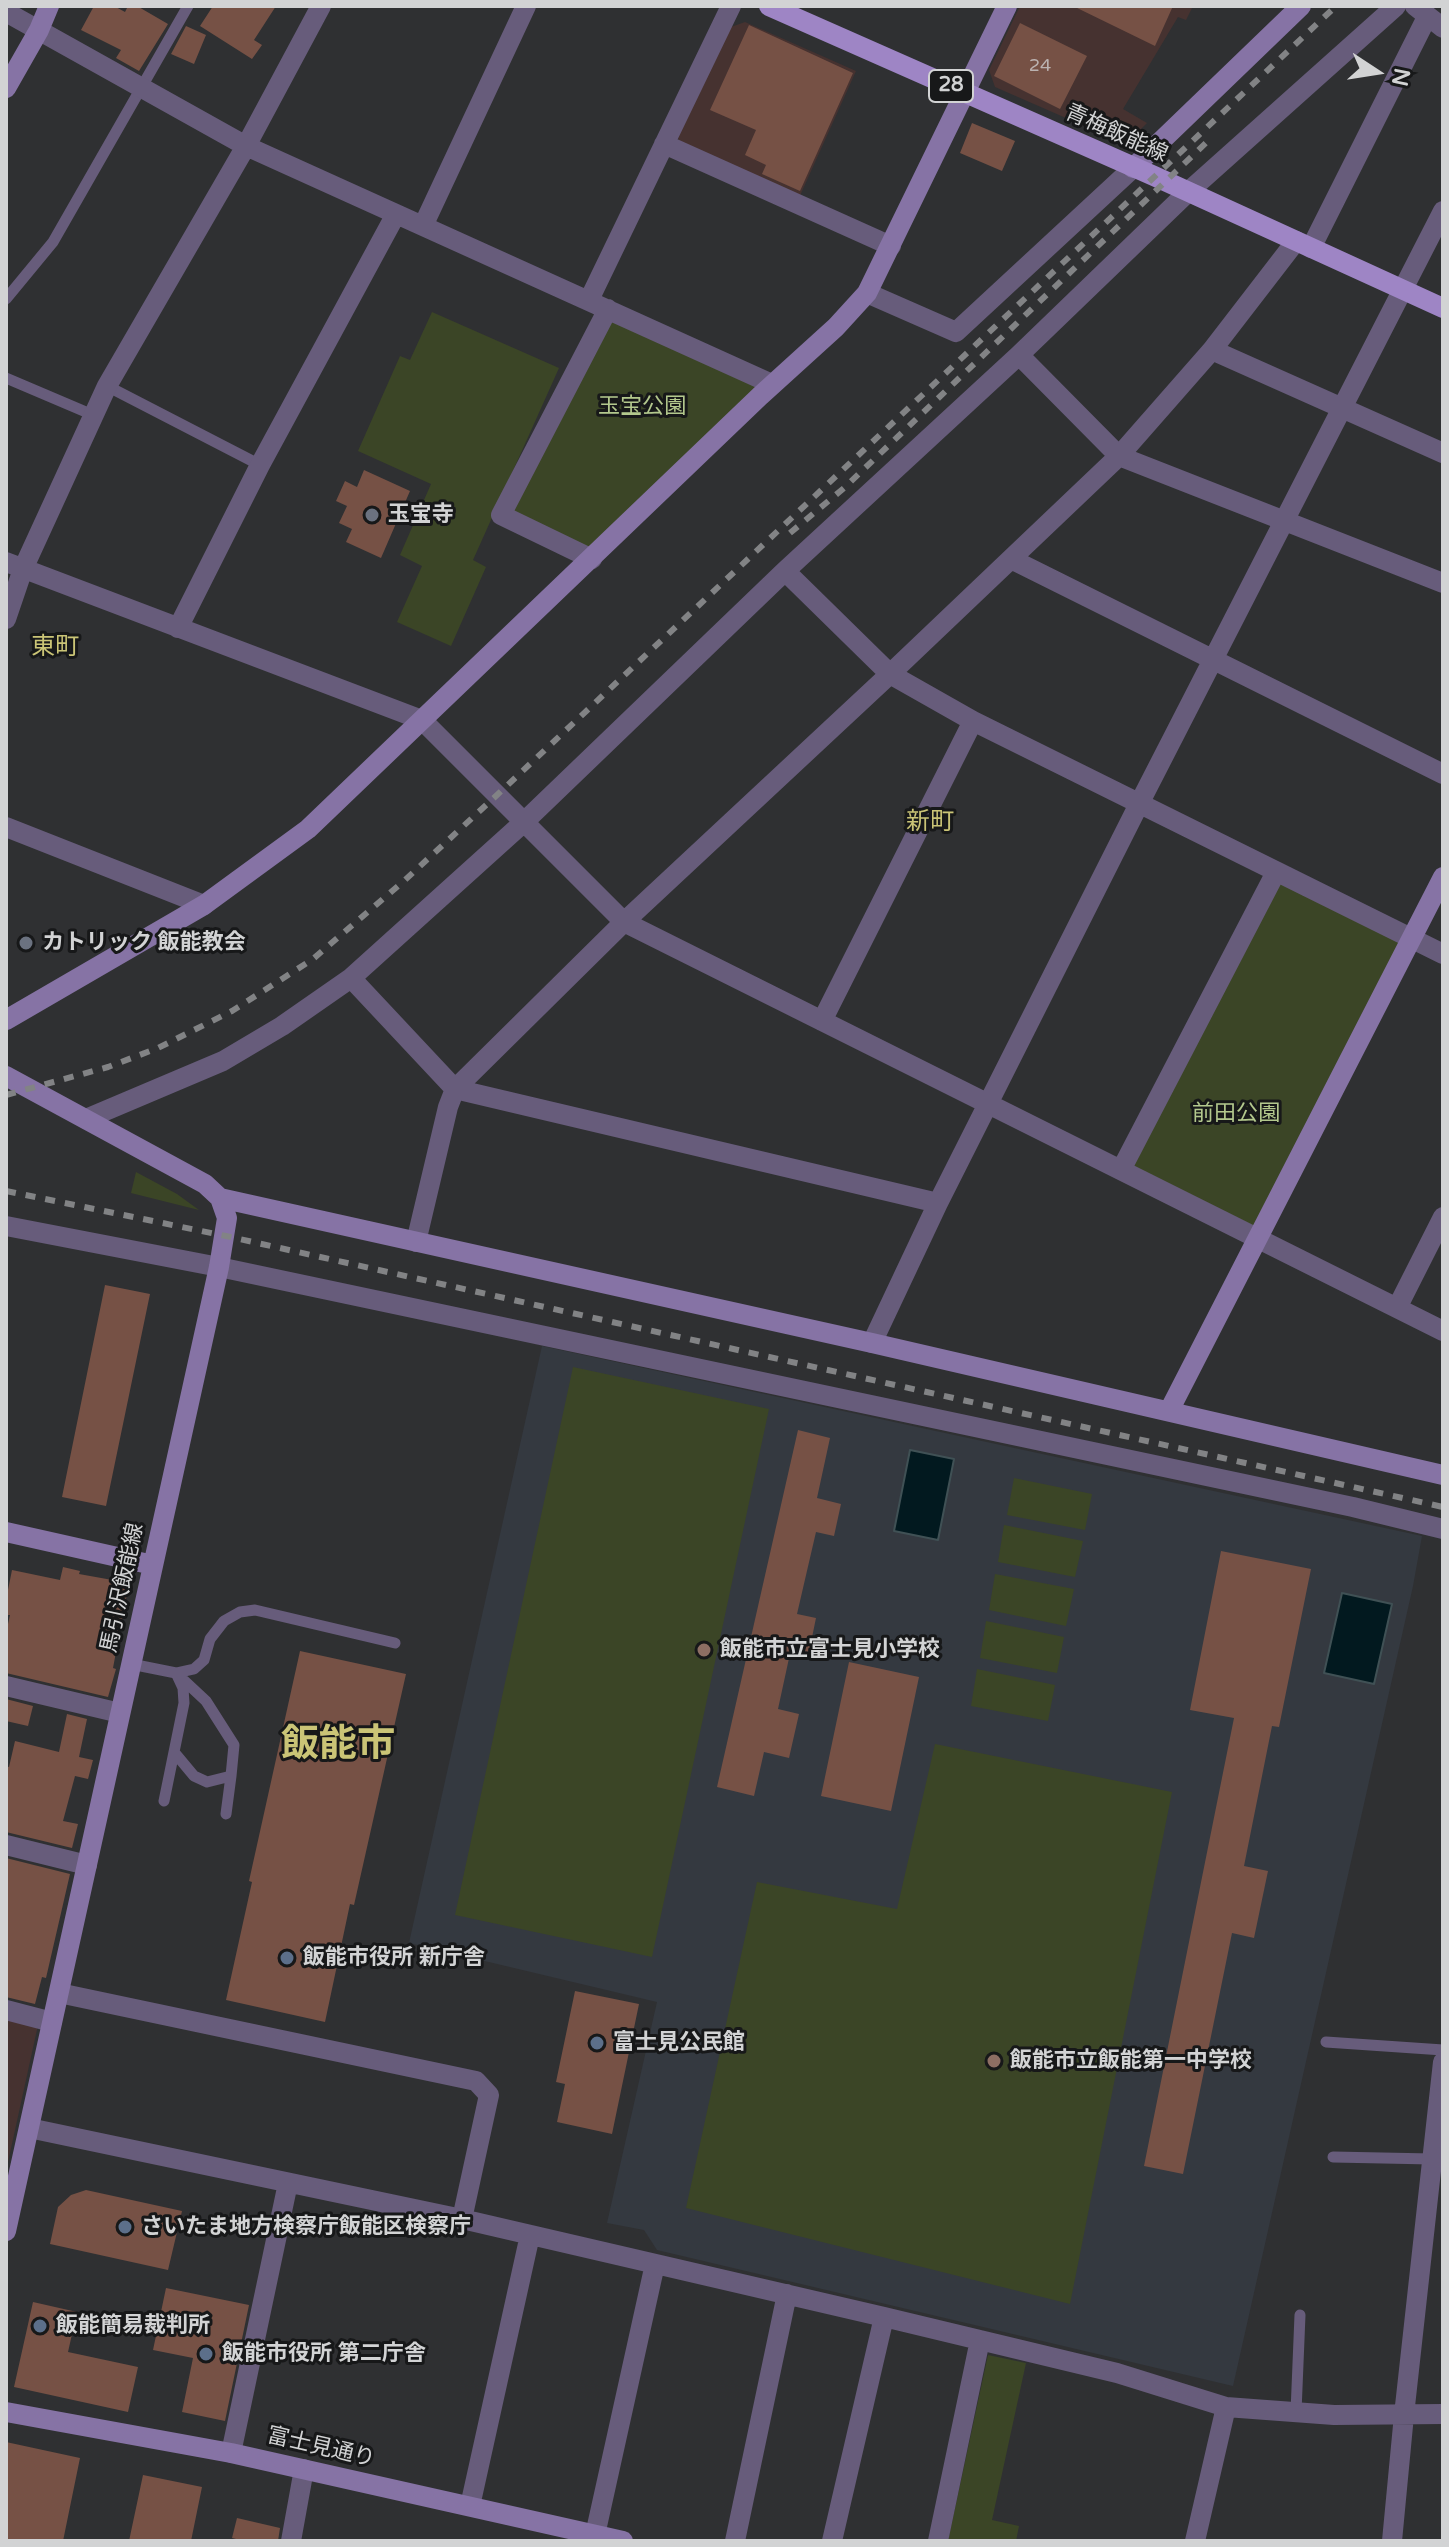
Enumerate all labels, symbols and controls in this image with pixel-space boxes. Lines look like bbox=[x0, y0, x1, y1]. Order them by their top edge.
north arrow bbox=[1337, 32, 1417, 112]
house number: 24 bbox=[1029, 55, 1051, 77]
text: N bbox=[1386, 66, 1415, 88]
road number: 28 bbox=[929, 70, 973, 102]
street label: 青梅飯能線 bbox=[1060, 100, 1172, 168]
park label: 玉宝公園 bbox=[598, 394, 686, 420]
place label: 玉宝寺 bbox=[388, 502, 454, 528]
marker: 玉宝寺 bbox=[363, 506, 381, 524]
district label: 東町 bbox=[31, 634, 79, 662]
district label: 新町 bbox=[906, 809, 954, 837]
place label: カトリック 飯能教会 bbox=[42, 930, 246, 956]
marker: カトリック 飯能教会 bbox=[17, 934, 35, 952]
park label: 前田公園 bbox=[1192, 1101, 1280, 1127]
street label: 馬引沢飯能線 bbox=[96, 1521, 150, 1655]
place label: 飯能市立富士見小学校 bbox=[720, 1637, 940, 1663]
marker: 飯能市立富士見小学校 bbox=[695, 1641, 713, 1659]
district label: 飯能市 bbox=[281, 1723, 395, 1769]
place label: 飯能市役所 新庁舎 bbox=[303, 1945, 485, 1971]
marker: 飯能市役所 新庁舎 bbox=[278, 1949, 296, 1967]
place label: 富士見公民館 bbox=[613, 2030, 745, 2056]
marker: 富士見公民館 bbox=[588, 2034, 606, 2052]
place label: 飯能市立飯能第一中学校 bbox=[1010, 2048, 1252, 2074]
marker: 飯能市立飯能第一中学校 bbox=[985, 2052, 1003, 2070]
place label: さいたま地方検察庁飯能区検察庁 bbox=[141, 2214, 471, 2240]
marker: さいたま地方検察庁飯能区検察庁 bbox=[116, 2218, 134, 2236]
place label: 飯能簡易裁判所 bbox=[56, 2313, 210, 2339]
marker: 飯能簡易裁判所 bbox=[31, 2317, 49, 2335]
place label: 飯能市役所 第二庁舎 bbox=[222, 2341, 426, 2367]
marker: 飯能市役所 第二庁舎 bbox=[197, 2345, 215, 2363]
street label: 富士見通り bbox=[264, 2423, 378, 2473]

